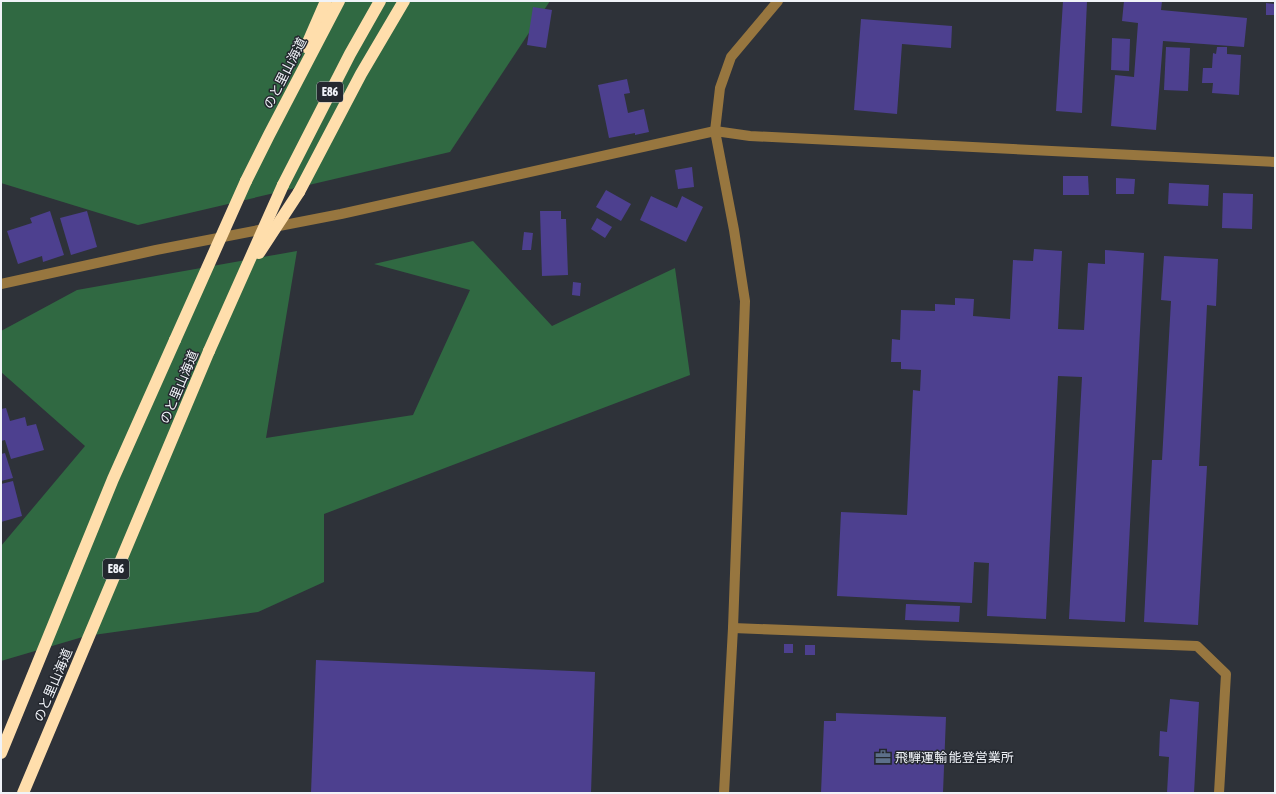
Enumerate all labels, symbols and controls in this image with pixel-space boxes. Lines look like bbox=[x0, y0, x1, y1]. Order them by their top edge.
street label: のと里山海道 bbox=[261, 35, 309, 111]
road number: E86 bbox=[317, 82, 343, 102]
street label: のと里山海道 bbox=[157, 348, 201, 426]
road number: E86 bbox=[103, 559, 129, 579]
street label: のと里山海道 bbox=[31, 646, 75, 724]
office icon: 飛騨運輸 能登営業所 bbox=[874, 748, 892, 766]
place label: 飛騨運輸 能登営業所 bbox=[895, 750, 1014, 765]

